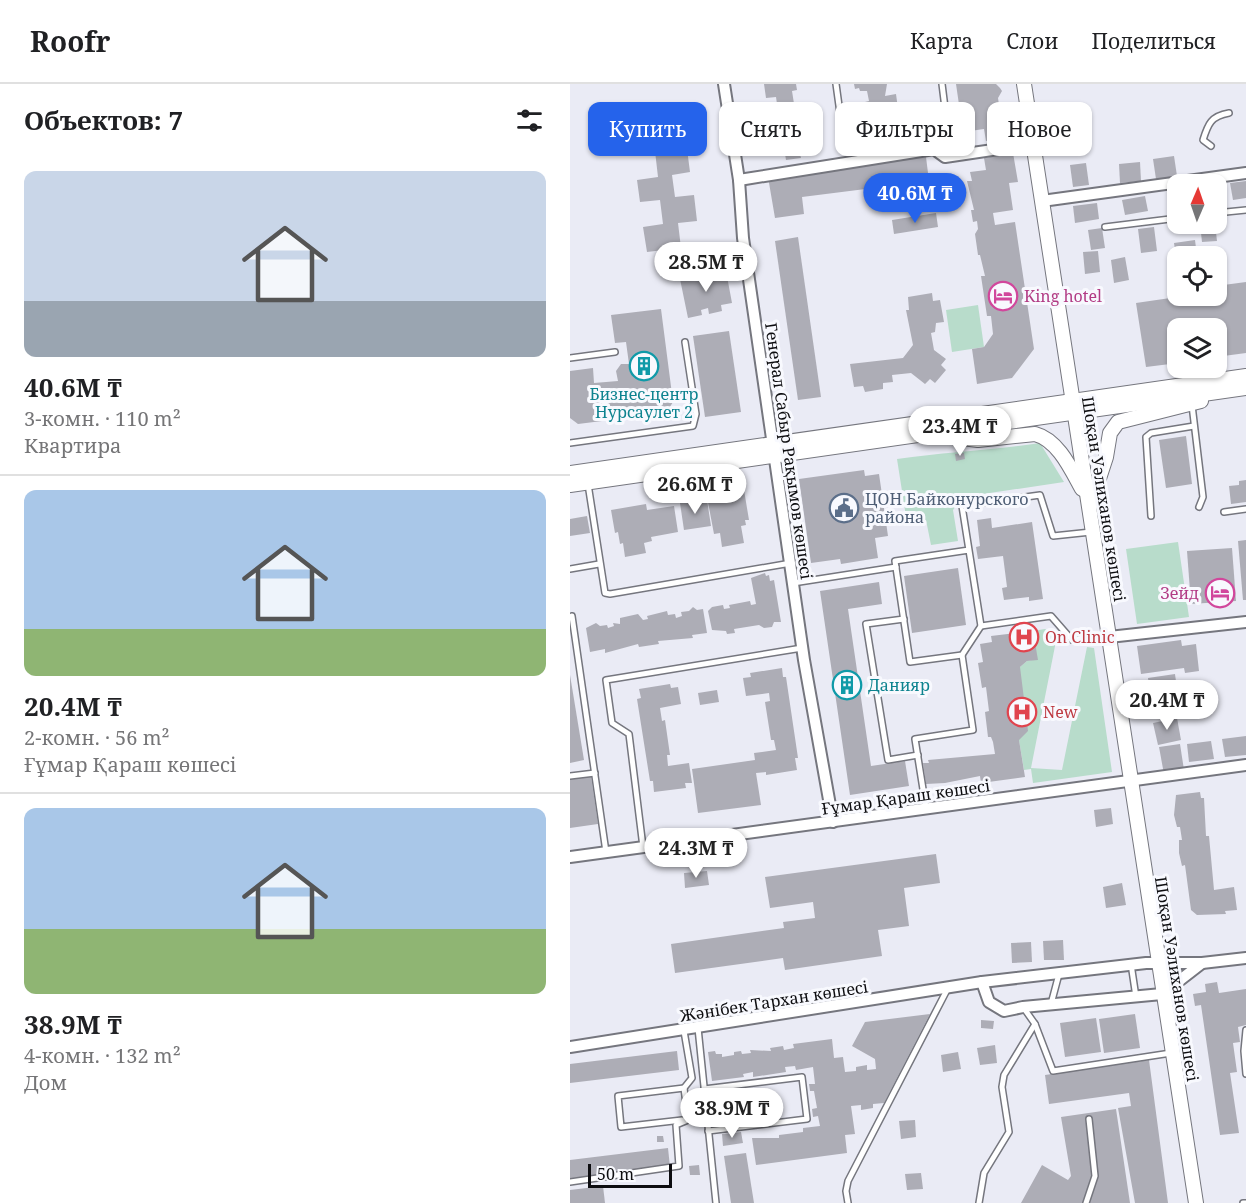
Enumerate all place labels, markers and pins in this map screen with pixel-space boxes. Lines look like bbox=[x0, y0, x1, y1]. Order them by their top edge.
pin: 40.6M ₸ bbox=[860, 173, 970, 224]
pin: 28.5M ₸ bbox=[651, 242, 761, 293]
hotel icon: King hotel bbox=[987, 280, 1019, 312]
place label: King hotel bbox=[1024, 285, 1102, 307]
building icon: Бизнес-центр Нурсаулет 2 bbox=[628, 350, 660, 382]
place label: Бизнес-центр Нурсаулет 2 bbox=[589, 383, 699, 423]
pin: 23.4M ₸ bbox=[905, 406, 1015, 457]
pin: 26.6M ₸ bbox=[640, 464, 750, 515]
place label: ЦОН Байконурского района bbox=[865, 488, 1029, 528]
public building icon: ЦОН Байконурского района bbox=[828, 492, 860, 524]
hotel icon: Зейд bbox=[1204, 577, 1236, 609]
place label: Зейд bbox=[1160, 582, 1199, 604]
hospital icon: On Clinic bbox=[1008, 621, 1040, 653]
place label: On Clinic bbox=[1045, 626, 1115, 648]
building icon: Данияр bbox=[831, 669, 863, 701]
place label: Данияр bbox=[868, 674, 930, 696]
pin: 20.4M ₸ bbox=[1112, 680, 1222, 731]
hospital icon: New bbox=[1006, 696, 1038, 728]
place label: New bbox=[1043, 701, 1078, 723]
pin: 24.3M ₸ bbox=[641, 828, 751, 879]
pin: 38.9M ₸ bbox=[677, 1088, 787, 1139]

